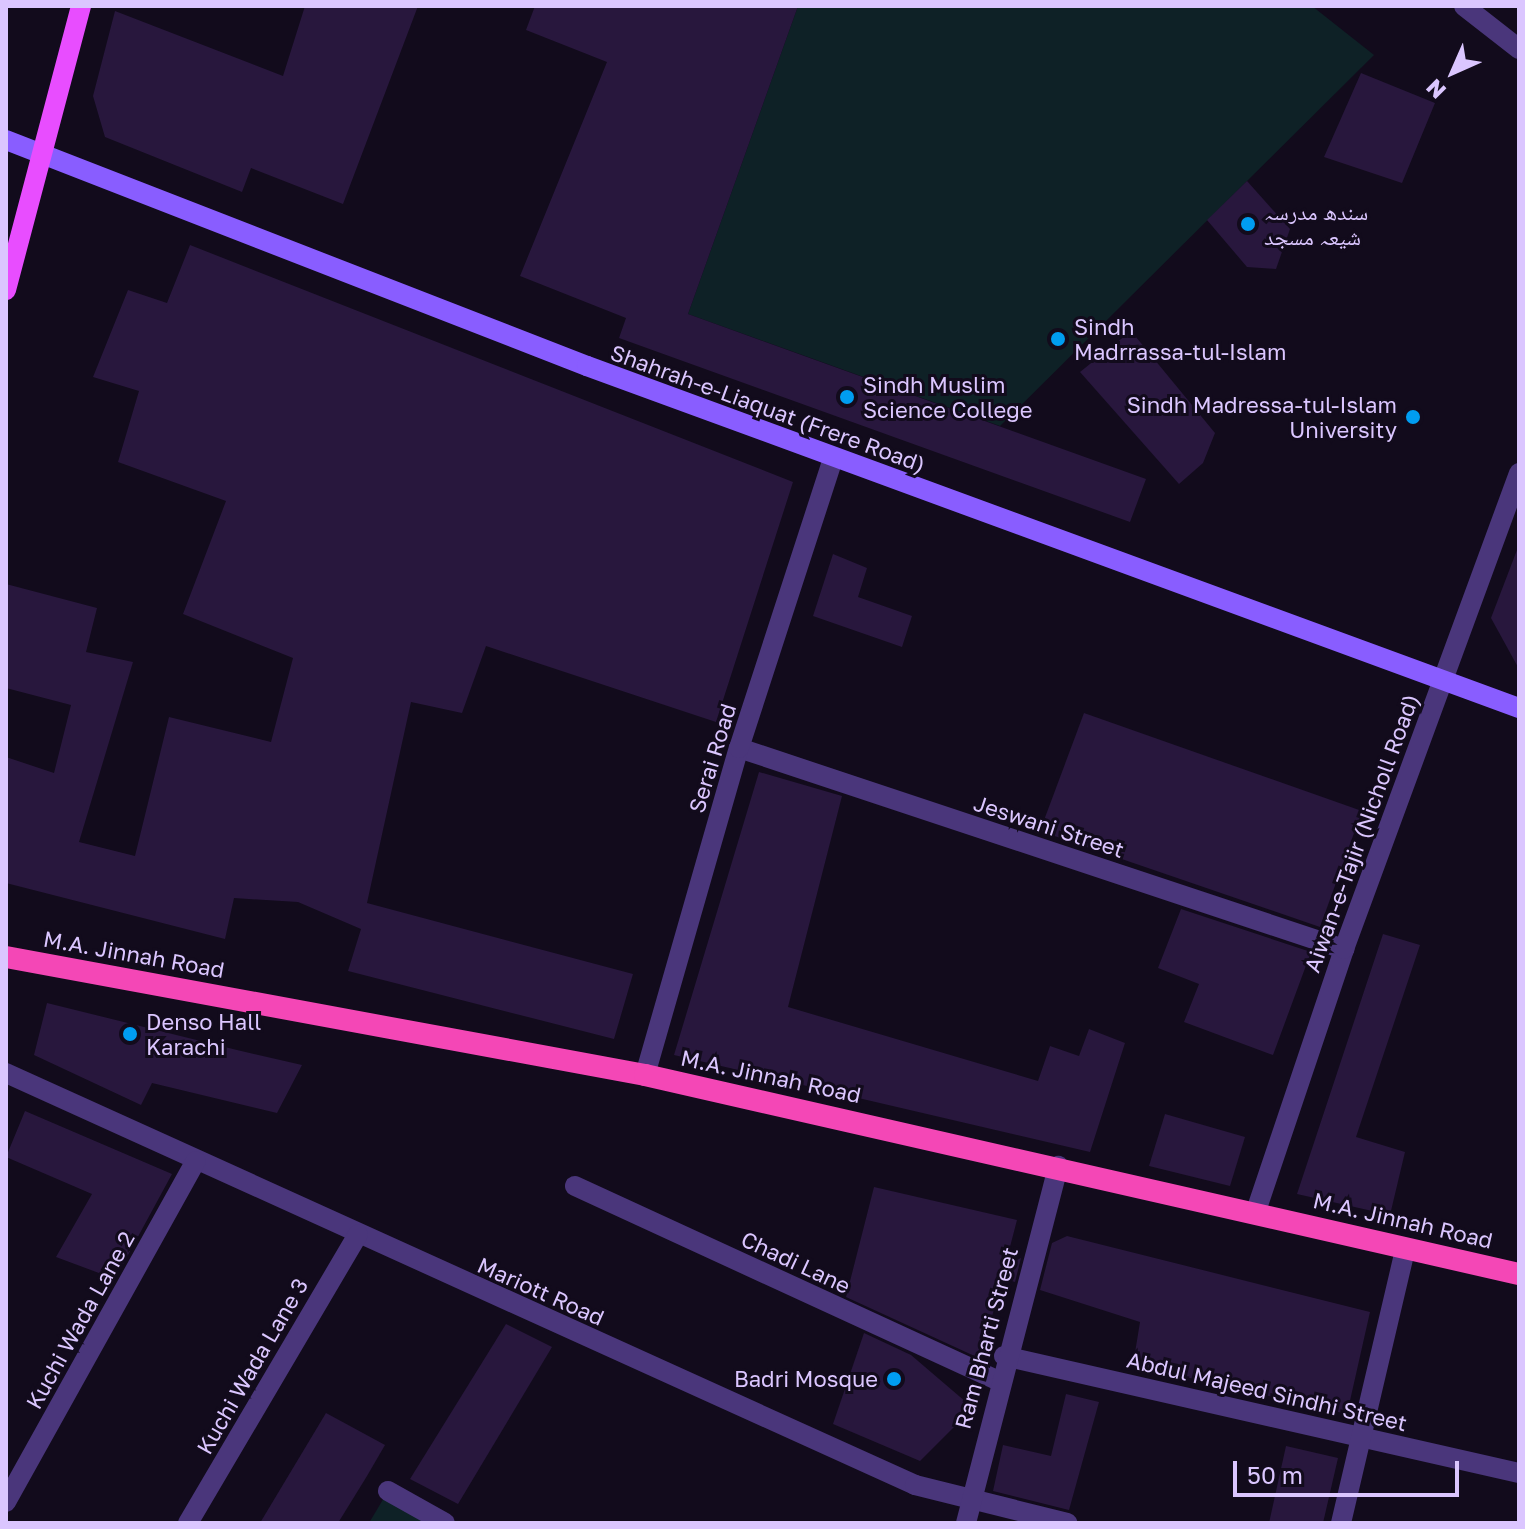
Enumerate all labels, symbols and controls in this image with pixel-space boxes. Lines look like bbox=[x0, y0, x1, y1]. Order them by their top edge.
north arrow bbox=[1413, 32, 1493, 112]
text: N bbox=[1420, 74, 1451, 105]
place label: سندھ مدرسہ شیعہ مسجد bbox=[1264, 198, 1368, 250]
marker: سندھ مدرسہ شیعہ مسجد bbox=[1239, 215, 1257, 233]
place label: Sindh Madrrassa-tul-Islam bbox=[1074, 313, 1286, 364]
marker: Sindh Madrrassa-tul-Islam bbox=[1049, 330, 1067, 348]
street label: Shahrah-e-Liaquat (Frere Road) bbox=[607, 339, 929, 477]
place label: Sindh Muslim Science College bbox=[863, 371, 1033, 422]
marker: Sindh Muslim Science College bbox=[838, 388, 856, 406]
place label: Sindh Madressa-tul-Islam University bbox=[1127, 391, 1397, 442]
marker: Sindh Madressa-tul-Islam University bbox=[1404, 408, 1422, 426]
street label: Aiwan-e-Tajir (Nicholl Road) bbox=[1298, 690, 1424, 976]
street label: Serai Road bbox=[683, 700, 741, 816]
street label: Jeswani Street bbox=[971, 789, 1127, 863]
street label: M.A. Jinnah Road bbox=[41, 925, 227, 983]
place label: Denso Hall Karachi bbox=[146, 1008, 261, 1060]
marker: Denso Hall Karachi bbox=[121, 1025, 139, 1043]
street label: M.A. Jinnah Road bbox=[679, 1044, 863, 1108]
street label: M.A. Jinnah Road bbox=[1311, 1187, 1495, 1253]
street label: Chadi Lane bbox=[737, 1225, 855, 1299]
street label: Kuchi Wada Lane 2 bbox=[20, 1227, 140, 1413]
street label: Ram Bharti Street bbox=[949, 1244, 1023, 1432]
street label: Mariott Road bbox=[474, 1251, 608, 1331]
street label: Kuchi Wada Lane 3 bbox=[191, 1273, 313, 1459]
street label: Abdul Majeed Sindhi Street bbox=[1124, 1346, 1410, 1436]
place label: Badri Mosque bbox=[734, 1366, 878, 1392]
marker: Badri Mosque bbox=[885, 1370, 903, 1388]
scale bar bbox=[1237, 1445, 1463, 1495]
text: 50 m bbox=[1247, 1460, 1303, 1489]

